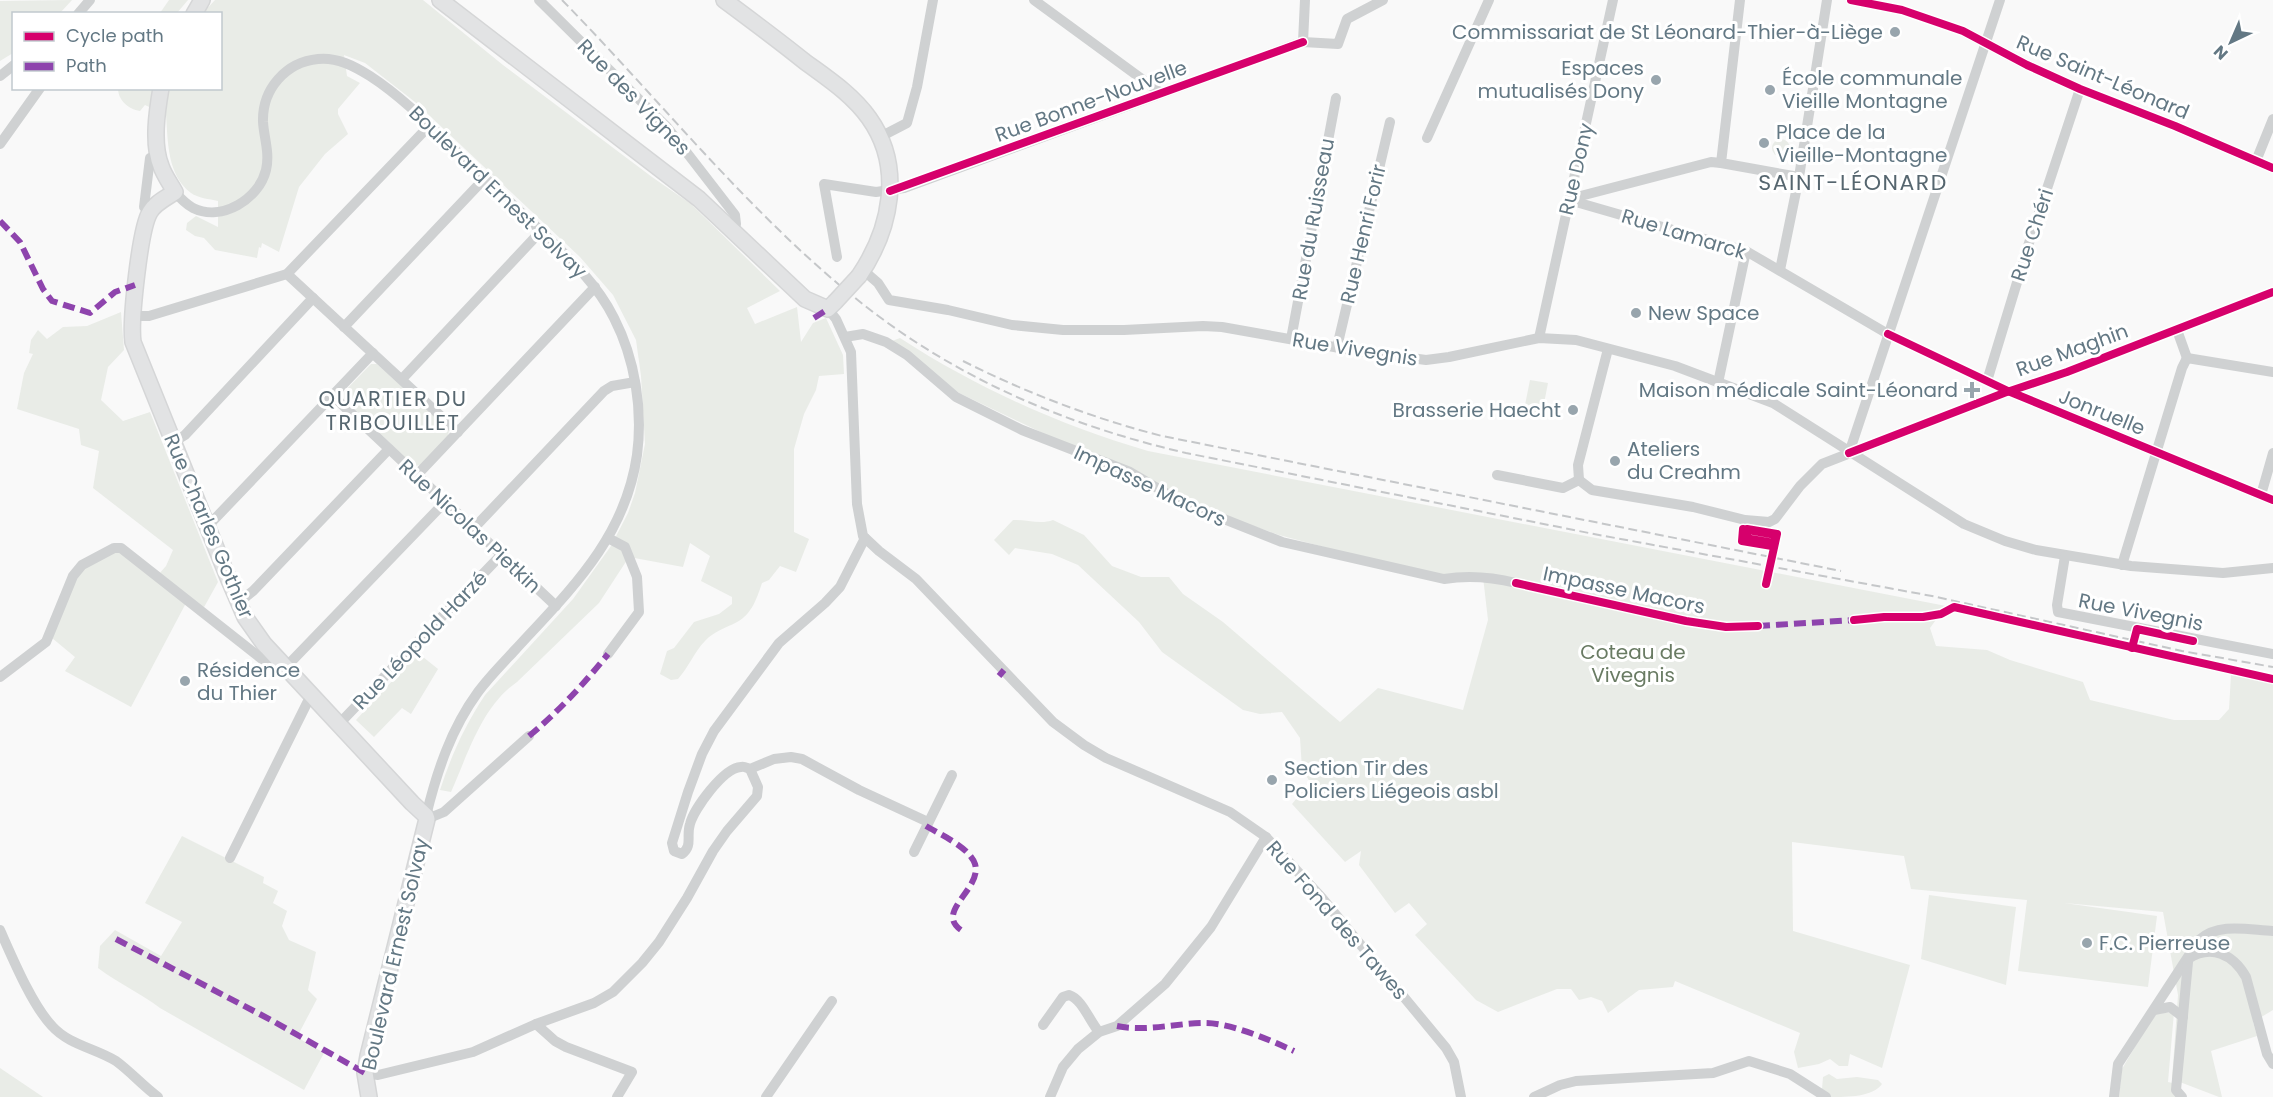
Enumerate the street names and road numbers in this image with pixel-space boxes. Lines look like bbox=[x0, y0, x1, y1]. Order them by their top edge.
street label: Rue Saint-Léonard bbox=[2012, 28, 2194, 126]
street label: Rue des Vignes bbox=[571, 33, 697, 161]
street label: Rue Bonne-Nouvelle bbox=[991, 53, 1191, 149]
street label: Boulevard Ernest Solvay bbox=[403, 99, 593, 285]
street label: Rue Dony bbox=[1552, 120, 1600, 218]
street label: Rue du Ruisseau bbox=[1285, 136, 1341, 302]
street label: Rue Henri Forir bbox=[1333, 162, 1393, 306]
street label: Rue Chéri bbox=[2004, 185, 2060, 285]
street label: Rue Lamarck bbox=[1618, 202, 1750, 266]
street label: Rue Maghin bbox=[2012, 317, 2132, 383]
street label: Rue Vivegnis bbox=[1290, 325, 1420, 373]
street label: Jonruelle bbox=[2055, 382, 2149, 442]
street label: Rue Charles Gothier bbox=[157, 429, 261, 623]
street label: Impasse Macors bbox=[1069, 438, 1231, 534]
street label: Rue Nicolas Pietkin bbox=[393, 453, 547, 599]
street label: Impasse Macors bbox=[1541, 559, 1707, 621]
street label: Rue Léopold Harzé bbox=[346, 564, 494, 716]
street label: Rue Vivegnis bbox=[2076, 586, 2206, 638]
street label: Rue Fond des Tawes bbox=[1260, 834, 1414, 1006]
street label: Boulevard Ernest Solvay bbox=[355, 835, 435, 1073]

